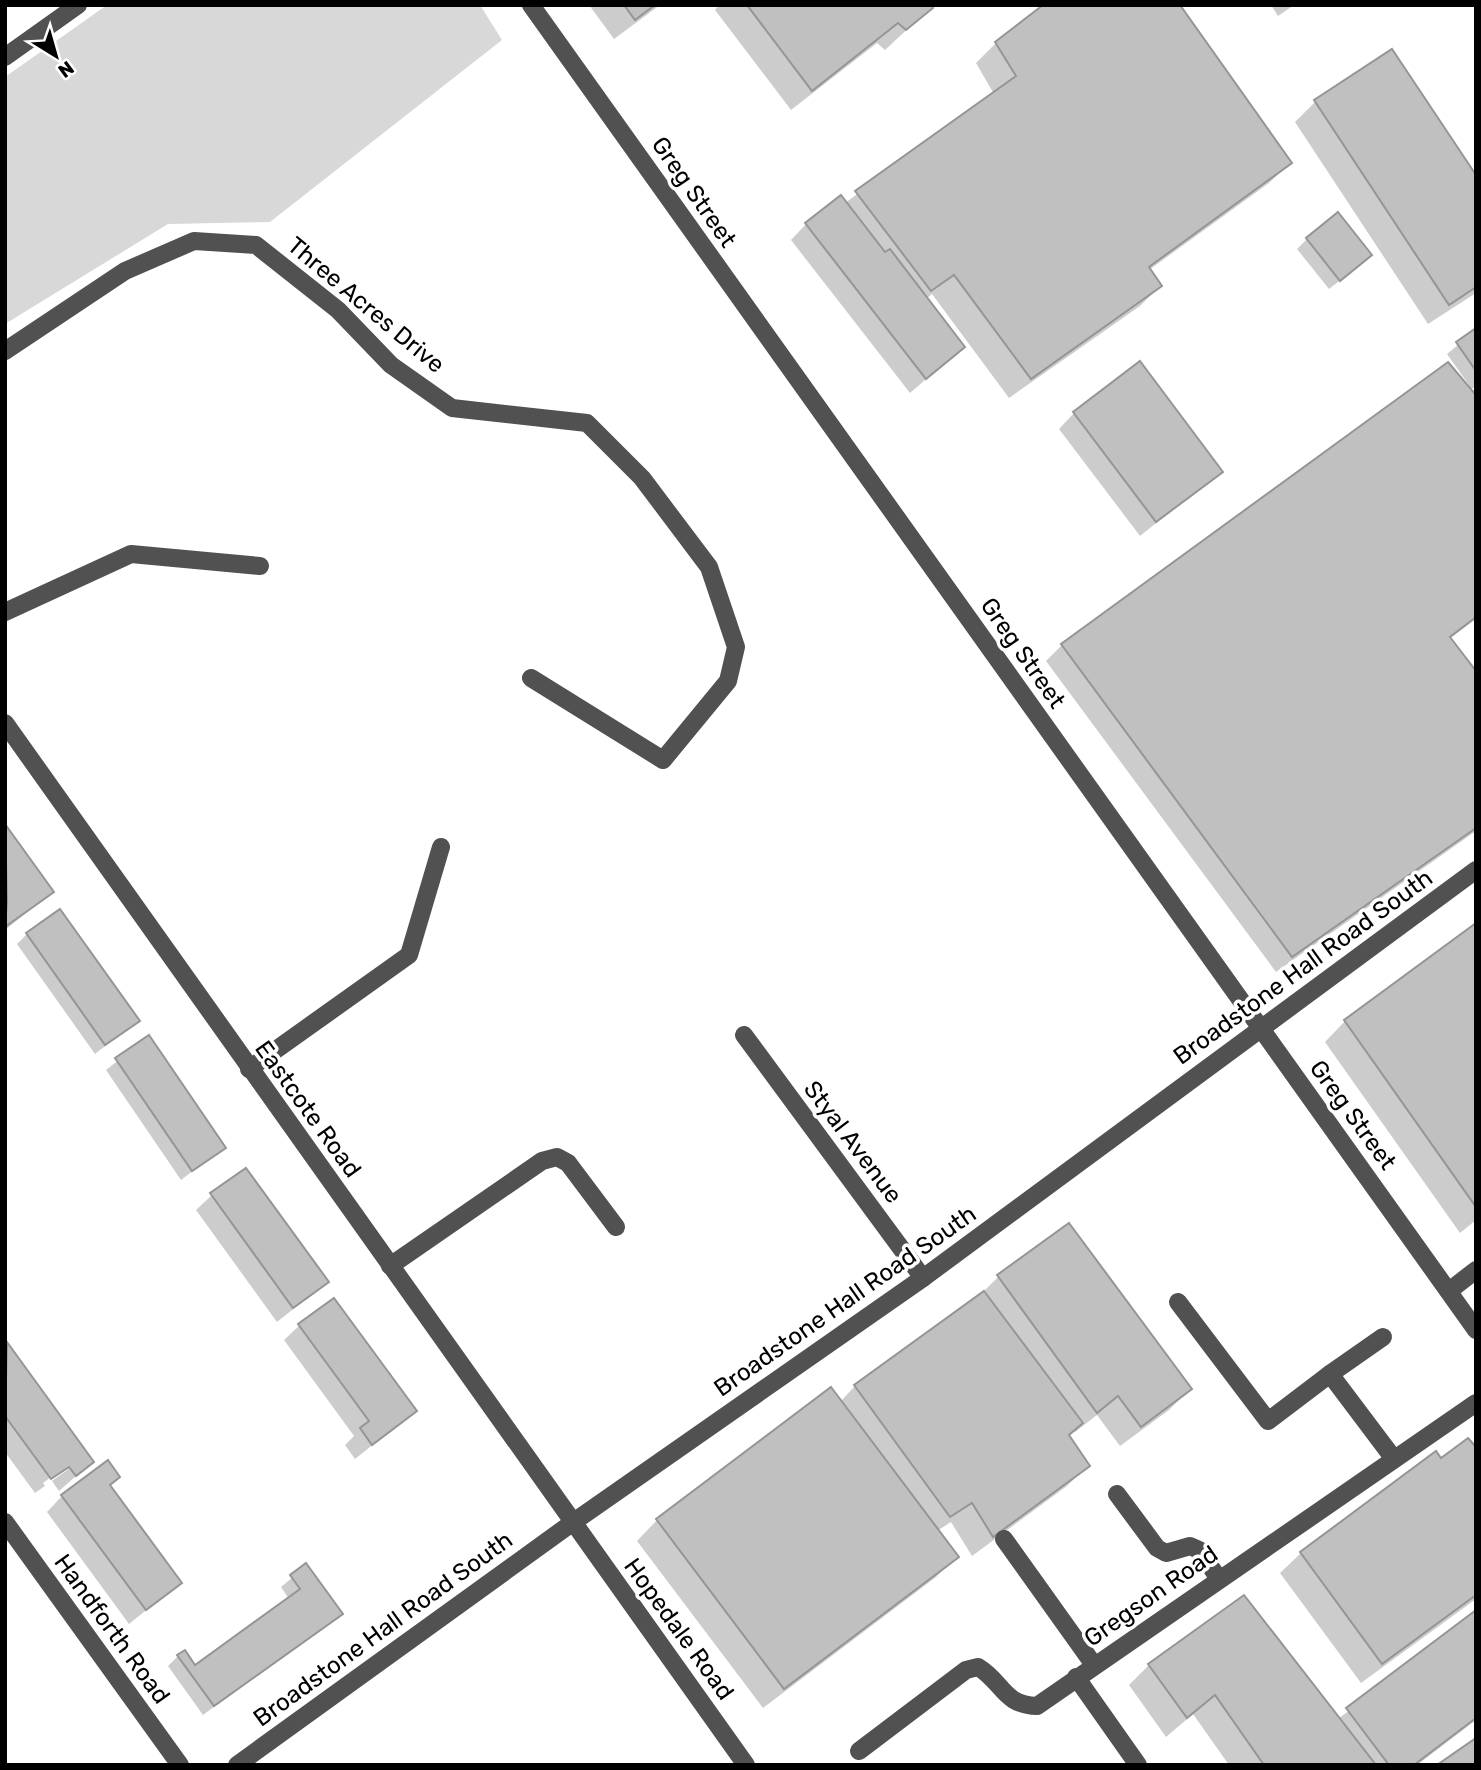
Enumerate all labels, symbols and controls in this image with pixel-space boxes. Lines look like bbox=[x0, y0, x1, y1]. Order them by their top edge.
north arrow bbox=[21, 21, 91, 91]
text: N bbox=[54, 56, 78, 82]
street label: Greg Street bbox=[646, 131, 742, 253]
street label: Three Acres Drive bbox=[282, 231, 450, 379]
street label: Greg Street bbox=[975, 592, 1071, 714]
street label: Broadstone Hall Road South bbox=[1168, 864, 1438, 1070]
street label: Eastcote Road bbox=[249, 1035, 367, 1183]
street label: Greg Street bbox=[1304, 1055, 1402, 1175]
street label: Styal Avenue bbox=[798, 1075, 908, 1209]
street label: Broadstone Hall Road South bbox=[709, 1200, 981, 1402]
street label: Broadstone Hall Road South bbox=[248, 1526, 518, 1732]
street label: Gregson Road bbox=[1079, 1540, 1223, 1652]
street label: Handforth Road bbox=[48, 1549, 176, 1709]
street label: Hopedale Road bbox=[618, 1553, 740, 1705]

